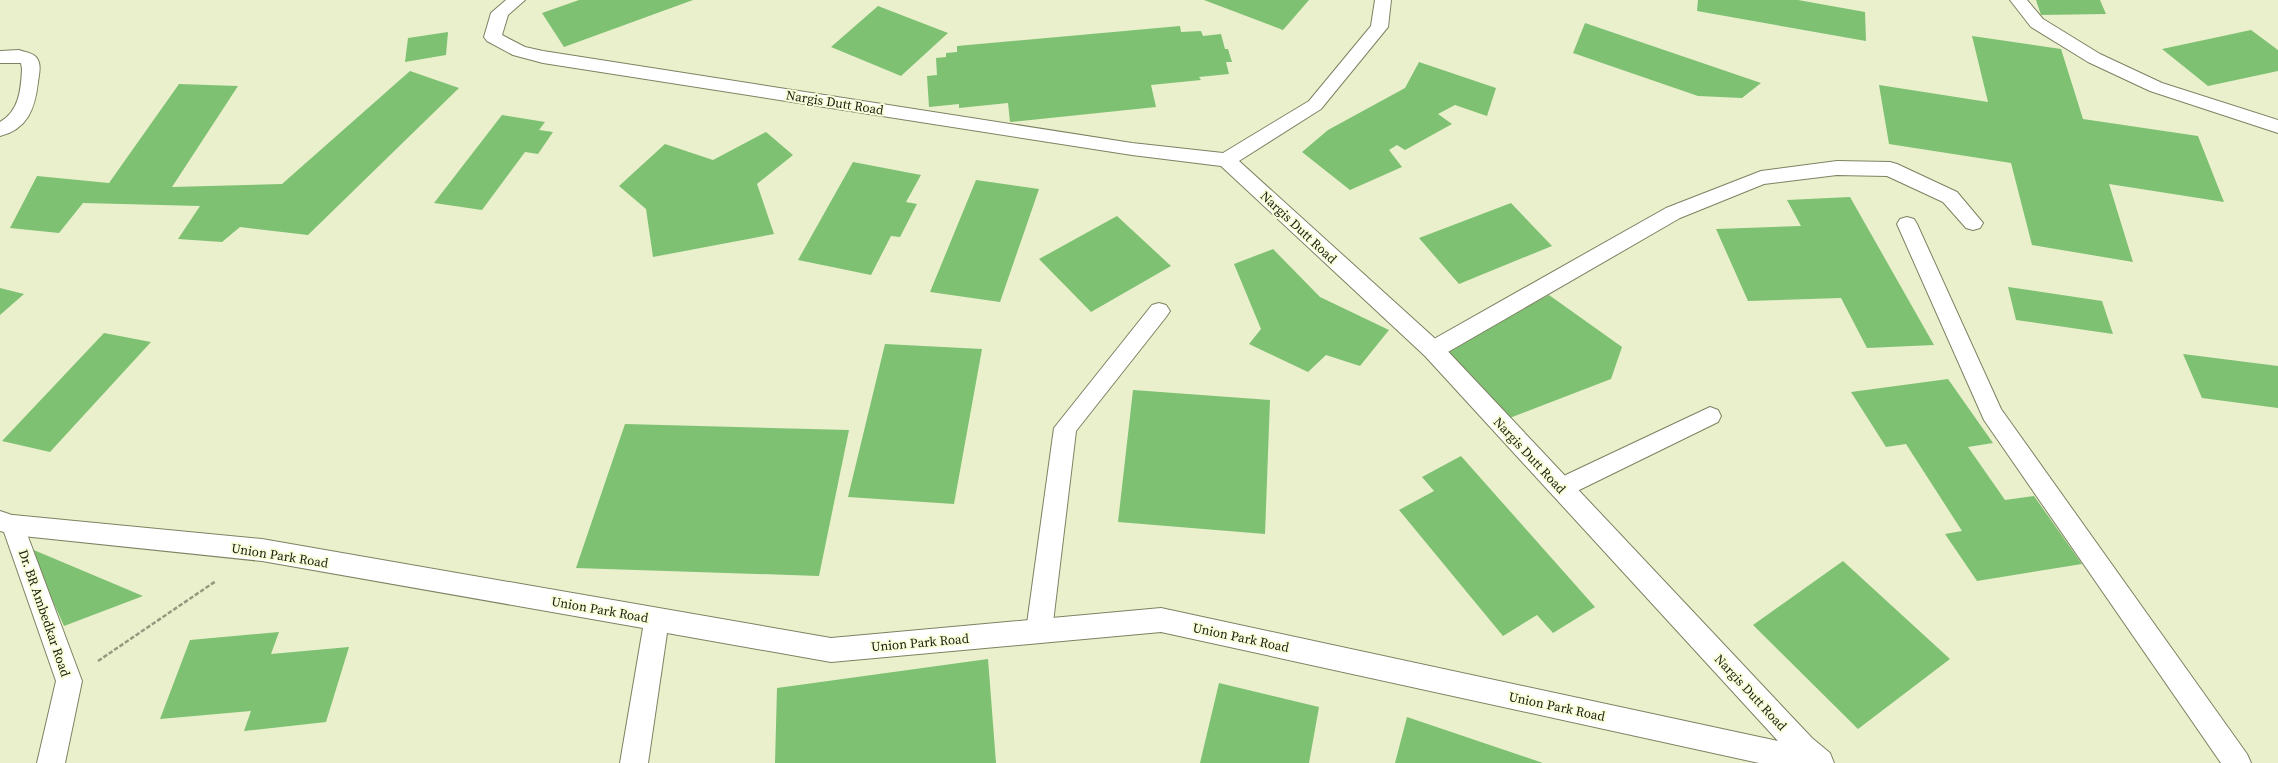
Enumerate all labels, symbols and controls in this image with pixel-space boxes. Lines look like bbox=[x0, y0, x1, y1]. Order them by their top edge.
street label: Nargis Dutt Road bbox=[785, 86, 885, 119]
street label: Nargis Dutt Road bbox=[1257, 188, 1341, 268]
street label: Nargis Dutt Road bbox=[1490, 414, 1570, 498]
street label: Union Park Road bbox=[230, 539, 330, 572]
street label: Dr. BR Ambedkar Road bbox=[15, 547, 74, 680]
street label: Union Park Road bbox=[550, 593, 650, 626]
street label: Union Park Road bbox=[1191, 619, 1291, 656]
street label: Union Park Road bbox=[870, 630, 970, 655]
street label: Nargis Dutt Road bbox=[1711, 651, 1791, 735]
street label: Union Park Road bbox=[1507, 688, 1607, 725]

